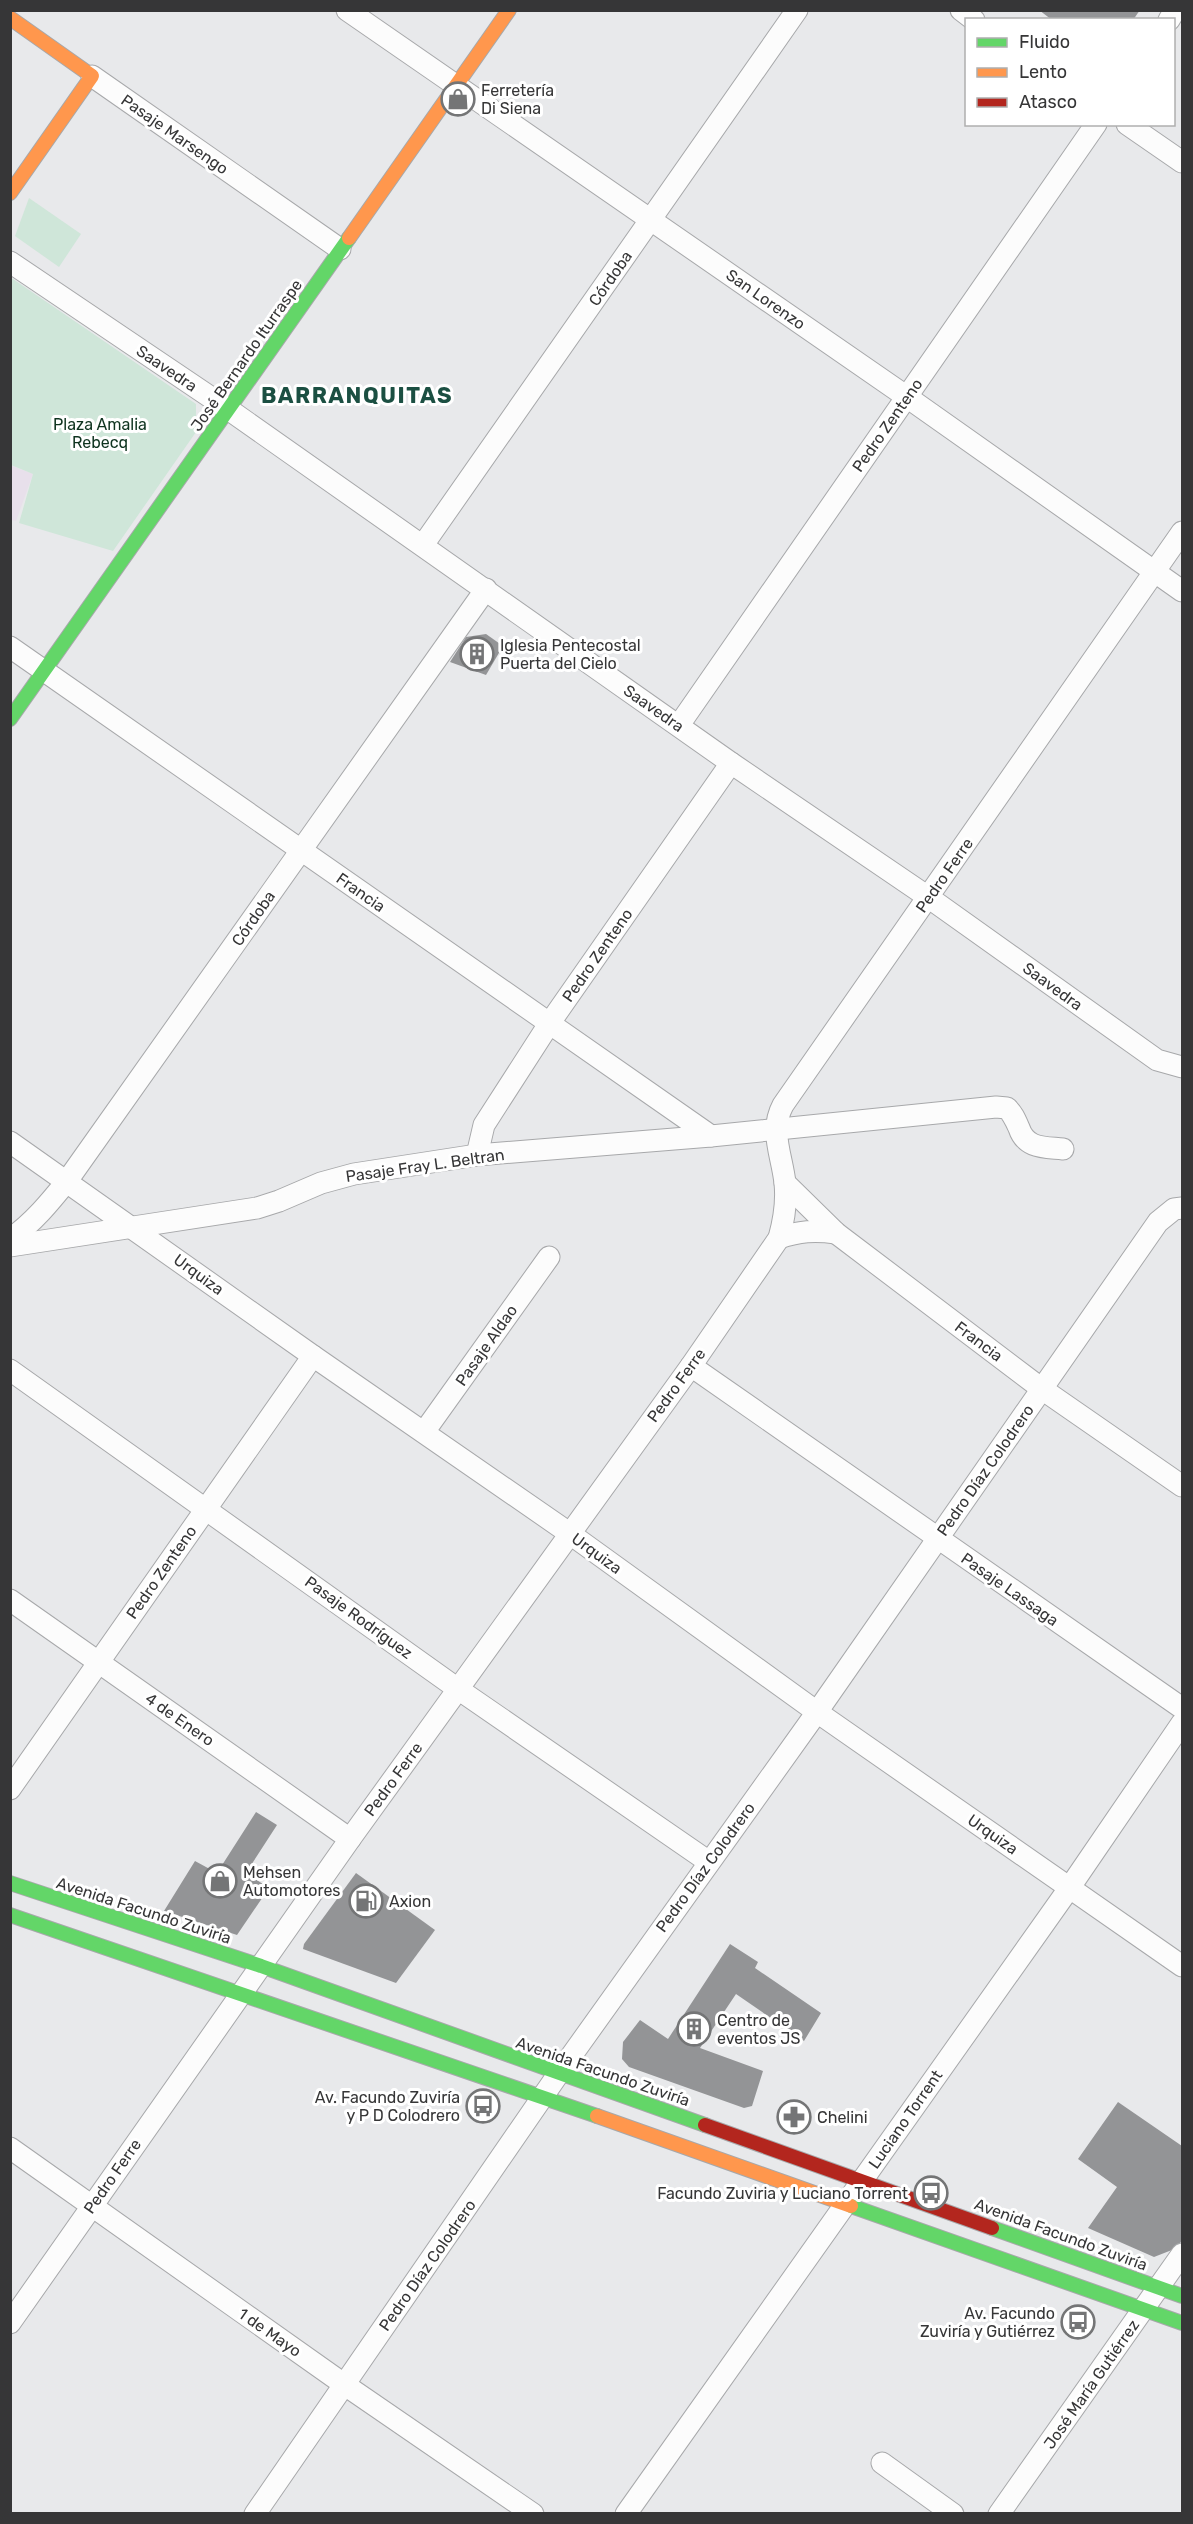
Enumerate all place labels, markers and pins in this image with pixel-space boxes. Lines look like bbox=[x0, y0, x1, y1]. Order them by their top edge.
shop icon: Ferretería Di Siena bbox=[440, 81, 476, 117]
place label: Ferretería Di Siena bbox=[481, 81, 554, 118]
building icon: Iglesia Pentecostal Puerta del Cielo bbox=[459, 636, 495, 672]
place label: Iglesia Pentecostal Puerta del Cielo bbox=[500, 636, 641, 673]
shop icon: Mehsen Automotores bbox=[202, 1863, 238, 1899]
place label: Mehsen Automotores bbox=[243, 1863, 341, 1900]
fuel station icon: Axion bbox=[348, 1883, 384, 1919]
place label: Axion bbox=[389, 1892, 431, 1911]
building icon: Centro de eventos JS bbox=[676, 2011, 712, 2047]
place label: Centro de eventos JS bbox=[717, 2011, 800, 2048]
place label: Av. Facundo Zuviría y P D Colodrero bbox=[315, 2088, 460, 2125]
bus stop icon: Av. Facundo Zuviría y P D Colodrero bbox=[465, 2088, 501, 2124]
pharmacy icon: Chelini bbox=[776, 2099, 812, 2135]
place label: Chelini bbox=[817, 2108, 868, 2127]
bus stop icon: Facundo Zuviria y Luciano Torrent bbox=[913, 2175, 949, 2211]
place label: Facundo Zuviria y Luciano Torrent bbox=[657, 2184, 908, 2203]
place label: Av. Facundo Zuviría y Gutiérrez bbox=[920, 2304, 1055, 2341]
bus stop icon: Av. Facundo Zuviría y Gutiérrez bbox=[1060, 2304, 1096, 2340]

